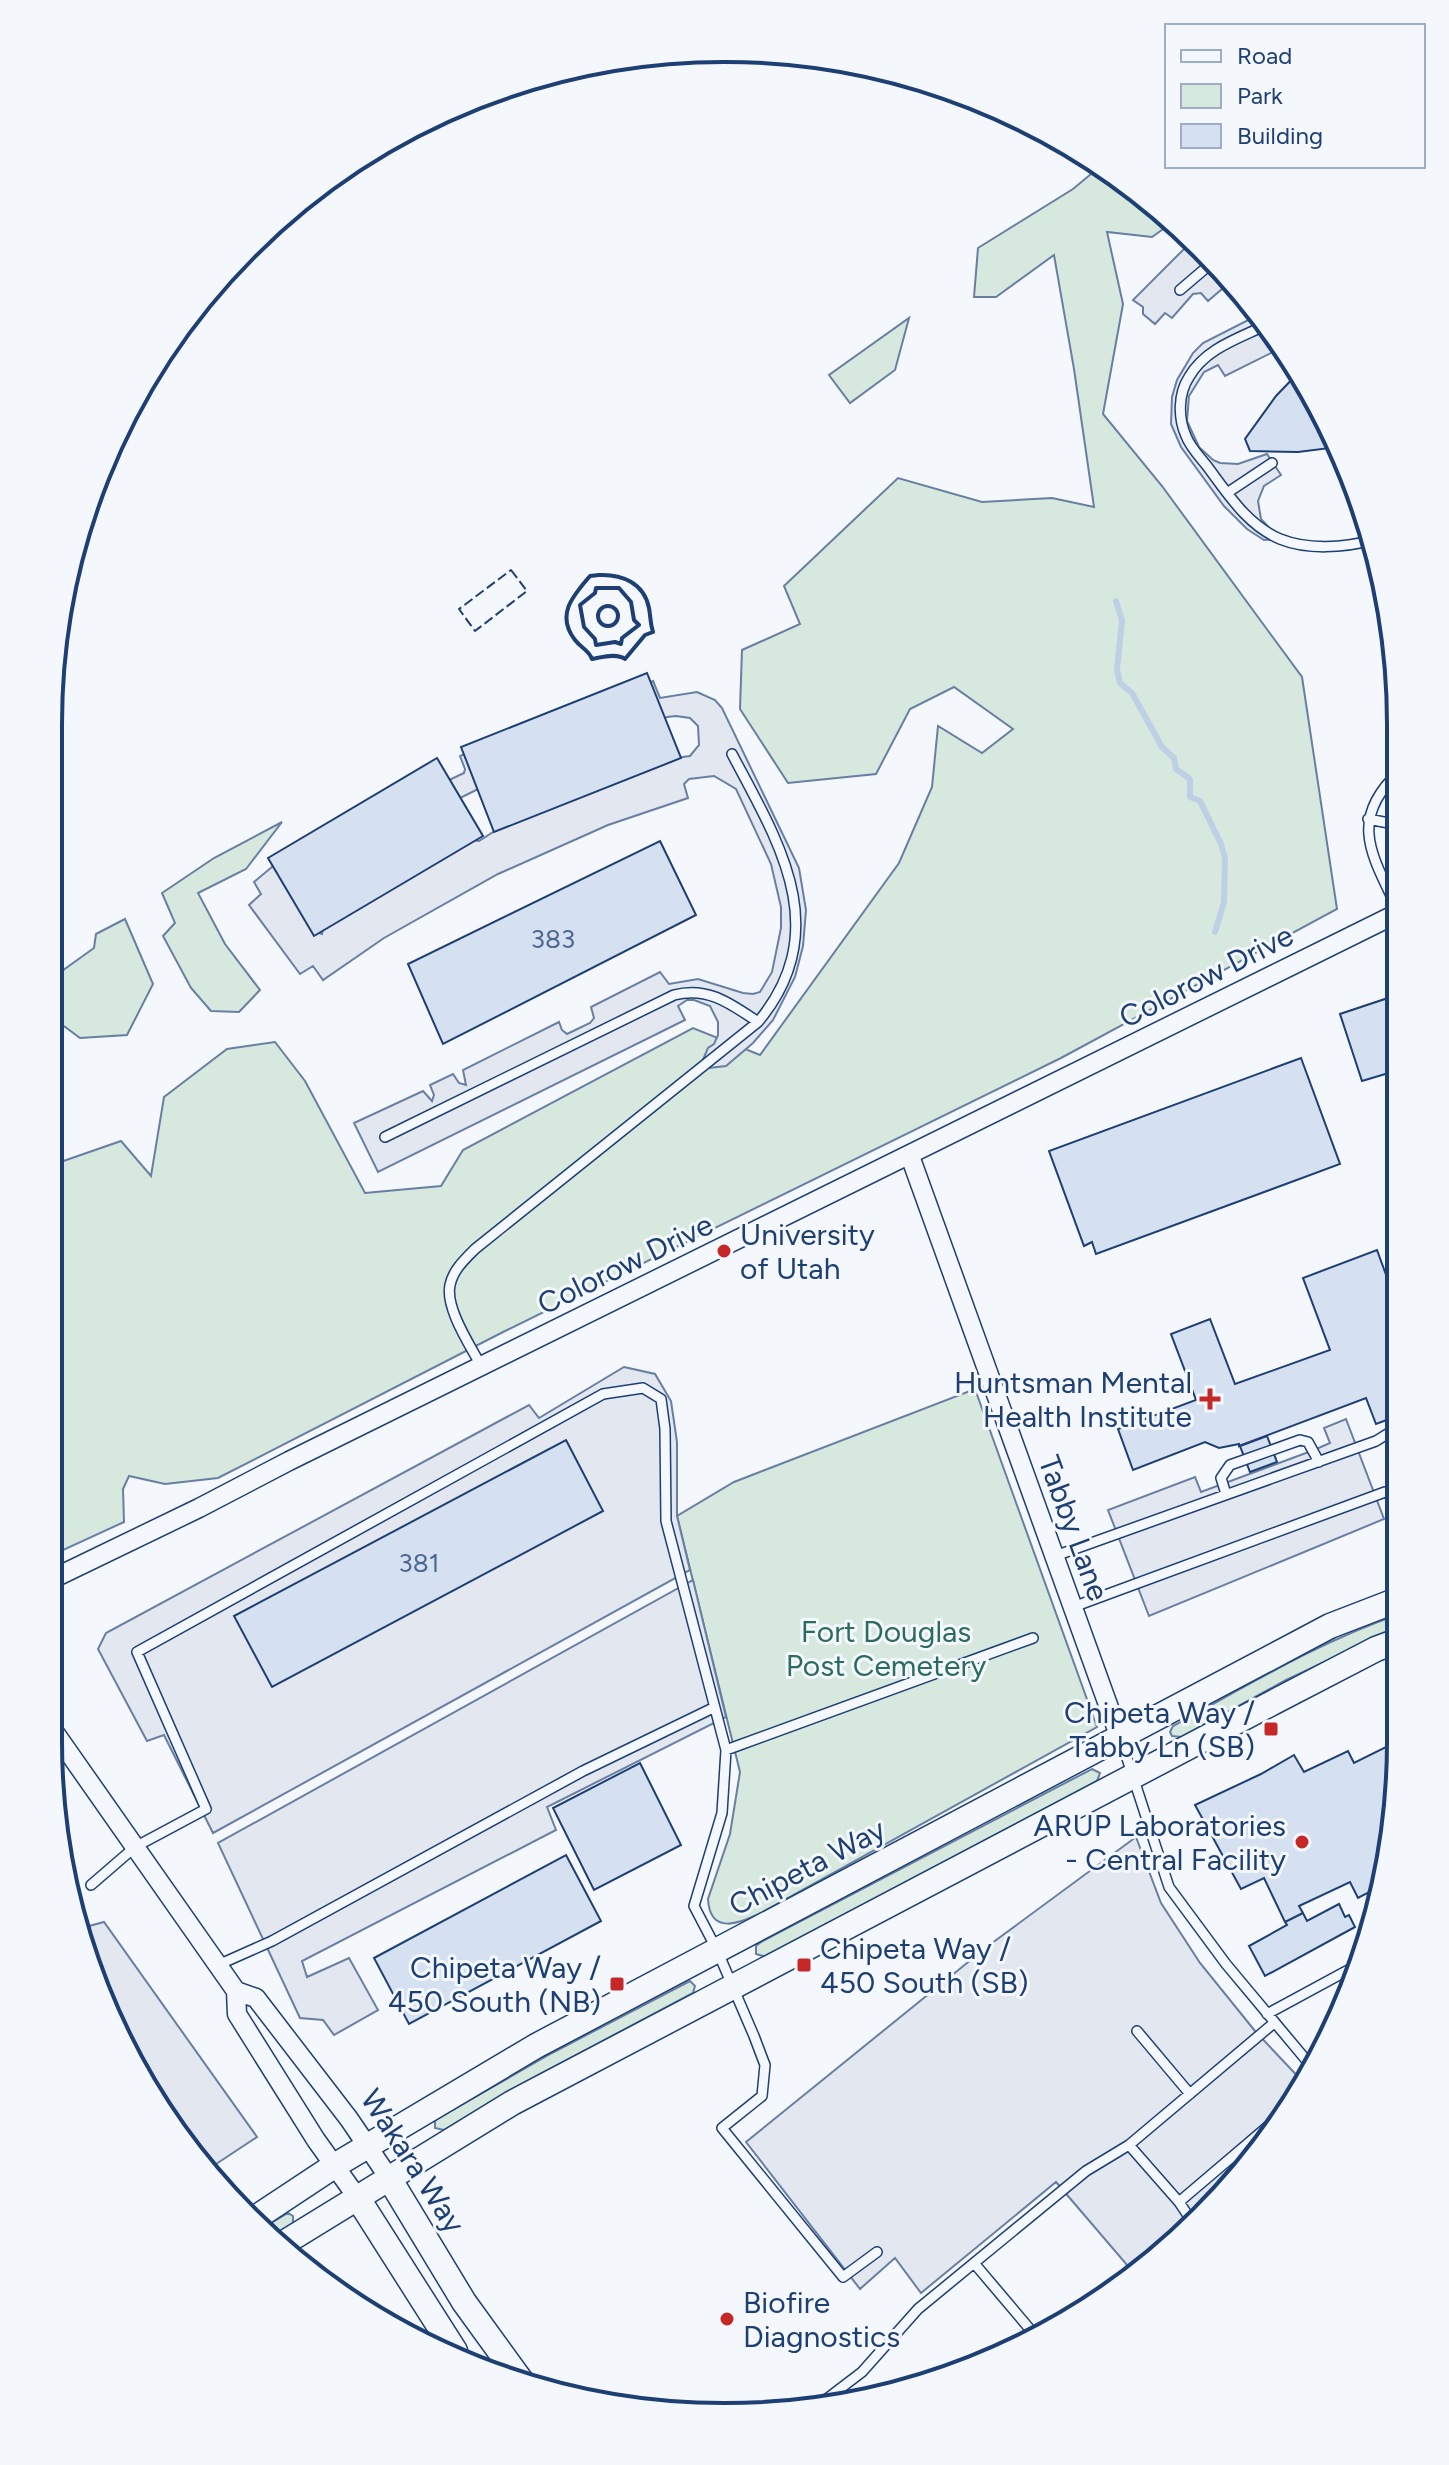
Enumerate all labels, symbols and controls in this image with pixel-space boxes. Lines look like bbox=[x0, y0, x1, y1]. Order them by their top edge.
legend bbox=[1165, 24, 1425, 168]
text: Road bbox=[1237, 41, 1292, 70]
text: Park bbox=[1237, 81, 1283, 110]
text: Building bbox=[1237, 121, 1323, 150]
street label: Colorow Drive bbox=[1113, 916, 1299, 1036]
house number: 383 bbox=[531, 923, 575, 955]
street label: Colorow Drive bbox=[531, 1206, 719, 1322]
place label: University of Utah bbox=[740, 1216, 875, 1287]
marker: University of Utah bbox=[715, 1242, 733, 1260]
place label: Huntsman Mental Health Institute bbox=[954, 1364, 1192, 1435]
marker: Huntsman Mental Health Institute bbox=[1199, 1388, 1221, 1410]
street label: Tabby Lane bbox=[1031, 1450, 1117, 1606]
house number: 381 bbox=[399, 1547, 439, 1579]
park label: Fort Douglas Post Cemetery bbox=[786, 1613, 987, 1684]
place label: Chipeta Way / Tabby Ln (SB) bbox=[1064, 1694, 1255, 1765]
marker: Chipeta Way / Tabby Ln (SB) bbox=[1262, 1720, 1280, 1738]
place label: ARUP Laboratories - Central Facility bbox=[1033, 1807, 1286, 1878]
street label: Chipeta Way bbox=[722, 1810, 892, 1924]
marker: ARUP Laboratories - Central Facility bbox=[1293, 1833, 1311, 1851]
place label: Chipeta Way / 450 South (SB) bbox=[820, 1930, 1028, 2001]
place label: Chipeta Way / 450 South (NB) bbox=[388, 1949, 601, 2020]
marker: Chipeta Way / 450 South (SB) bbox=[795, 1956, 813, 1974]
marker: Chipeta Way / 450 South (NB) bbox=[608, 1975, 626, 1993]
street label: Wakara Way bbox=[353, 2082, 473, 2240]
place label: Biofire Diagnostics bbox=[743, 2284, 900, 2355]
marker: Biofire Diagnostics bbox=[718, 2310, 736, 2328]

